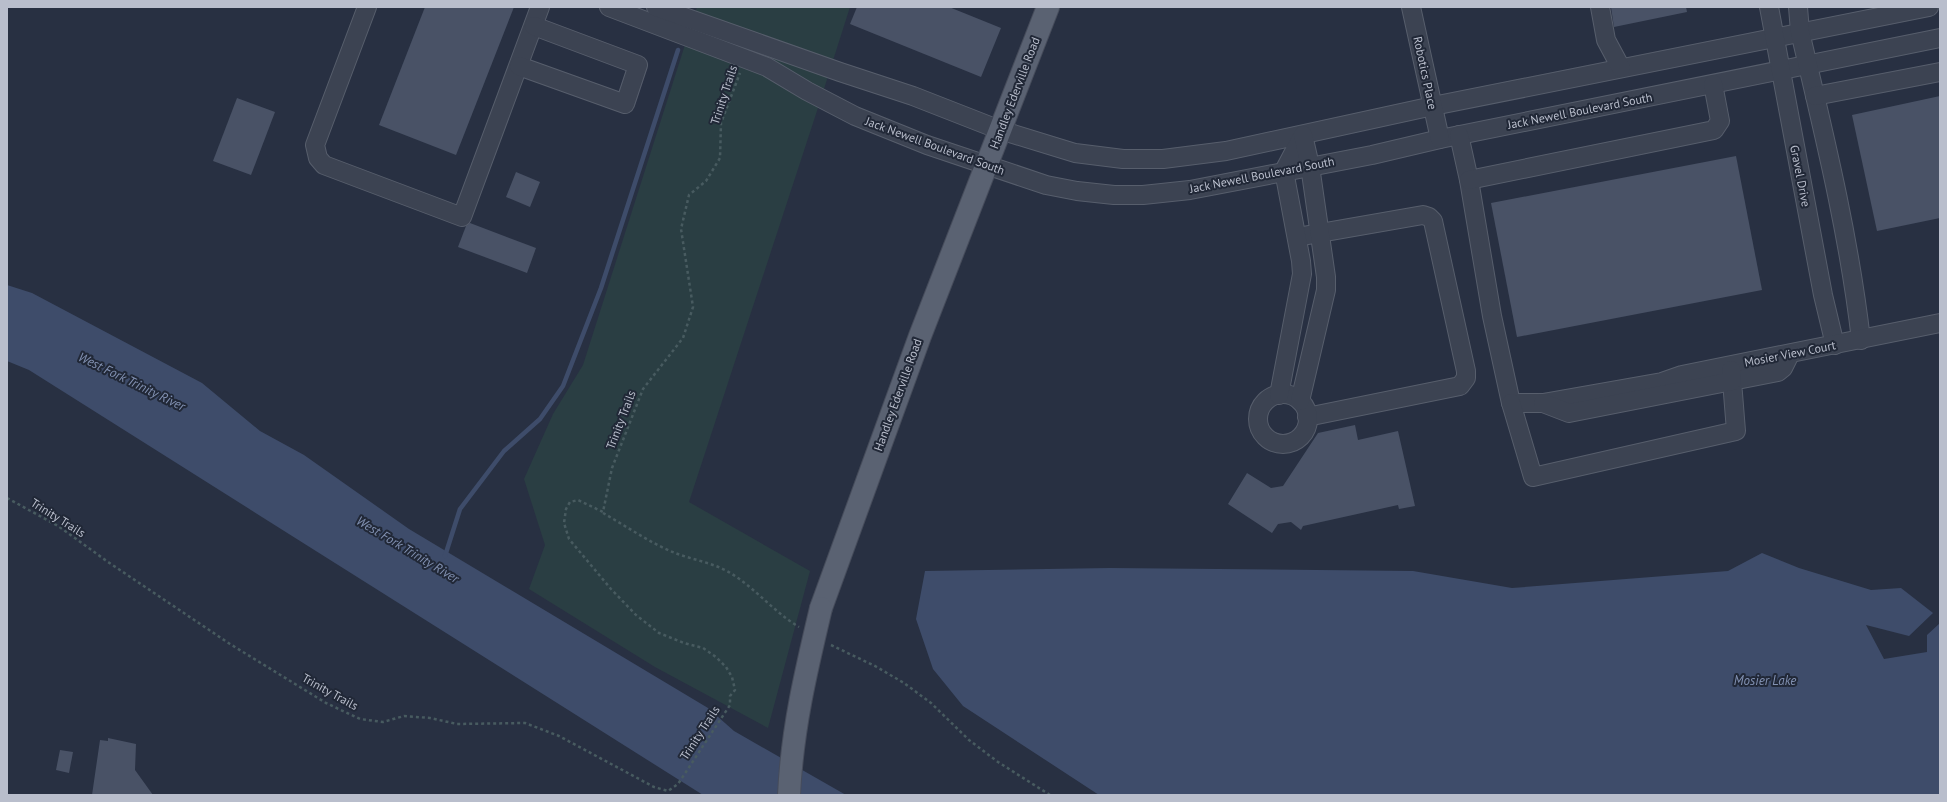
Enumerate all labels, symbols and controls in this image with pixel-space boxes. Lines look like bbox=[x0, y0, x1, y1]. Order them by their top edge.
street label: Handley Ederville Road bbox=[986, 35, 1043, 151]
street label: Robotics Place bbox=[1410, 35, 1441, 111]
street label: Trinity Trails bbox=[707, 63, 740, 127]
street label: Jack Newell Boulevard South bbox=[1505, 89, 1654, 132]
street label: Jack Newell Boulevard South bbox=[863, 113, 1007, 178]
street label: Gravel Drive bbox=[1787, 144, 1814, 208]
street label: Jack Newell Boulevard South bbox=[1187, 153, 1336, 196]
street label: Handley Ederville Road bbox=[870, 337, 925, 453]
street label: Mosier View Court bbox=[1743, 337, 1837, 370]
water label: West Fork Trinity River bbox=[76, 348, 189, 415]
street label: Trinity Trails bbox=[602, 388, 639, 451]
street label: Trinity Trails bbox=[28, 495, 88, 540]
water label: West Fork Trinity River bbox=[353, 512, 463, 587]
street label: Trinity Trails bbox=[300, 670, 361, 713]
water label: Mosier Lake bbox=[1734, 672, 1796, 689]
street label: Trinity Trails bbox=[676, 703, 723, 763]

